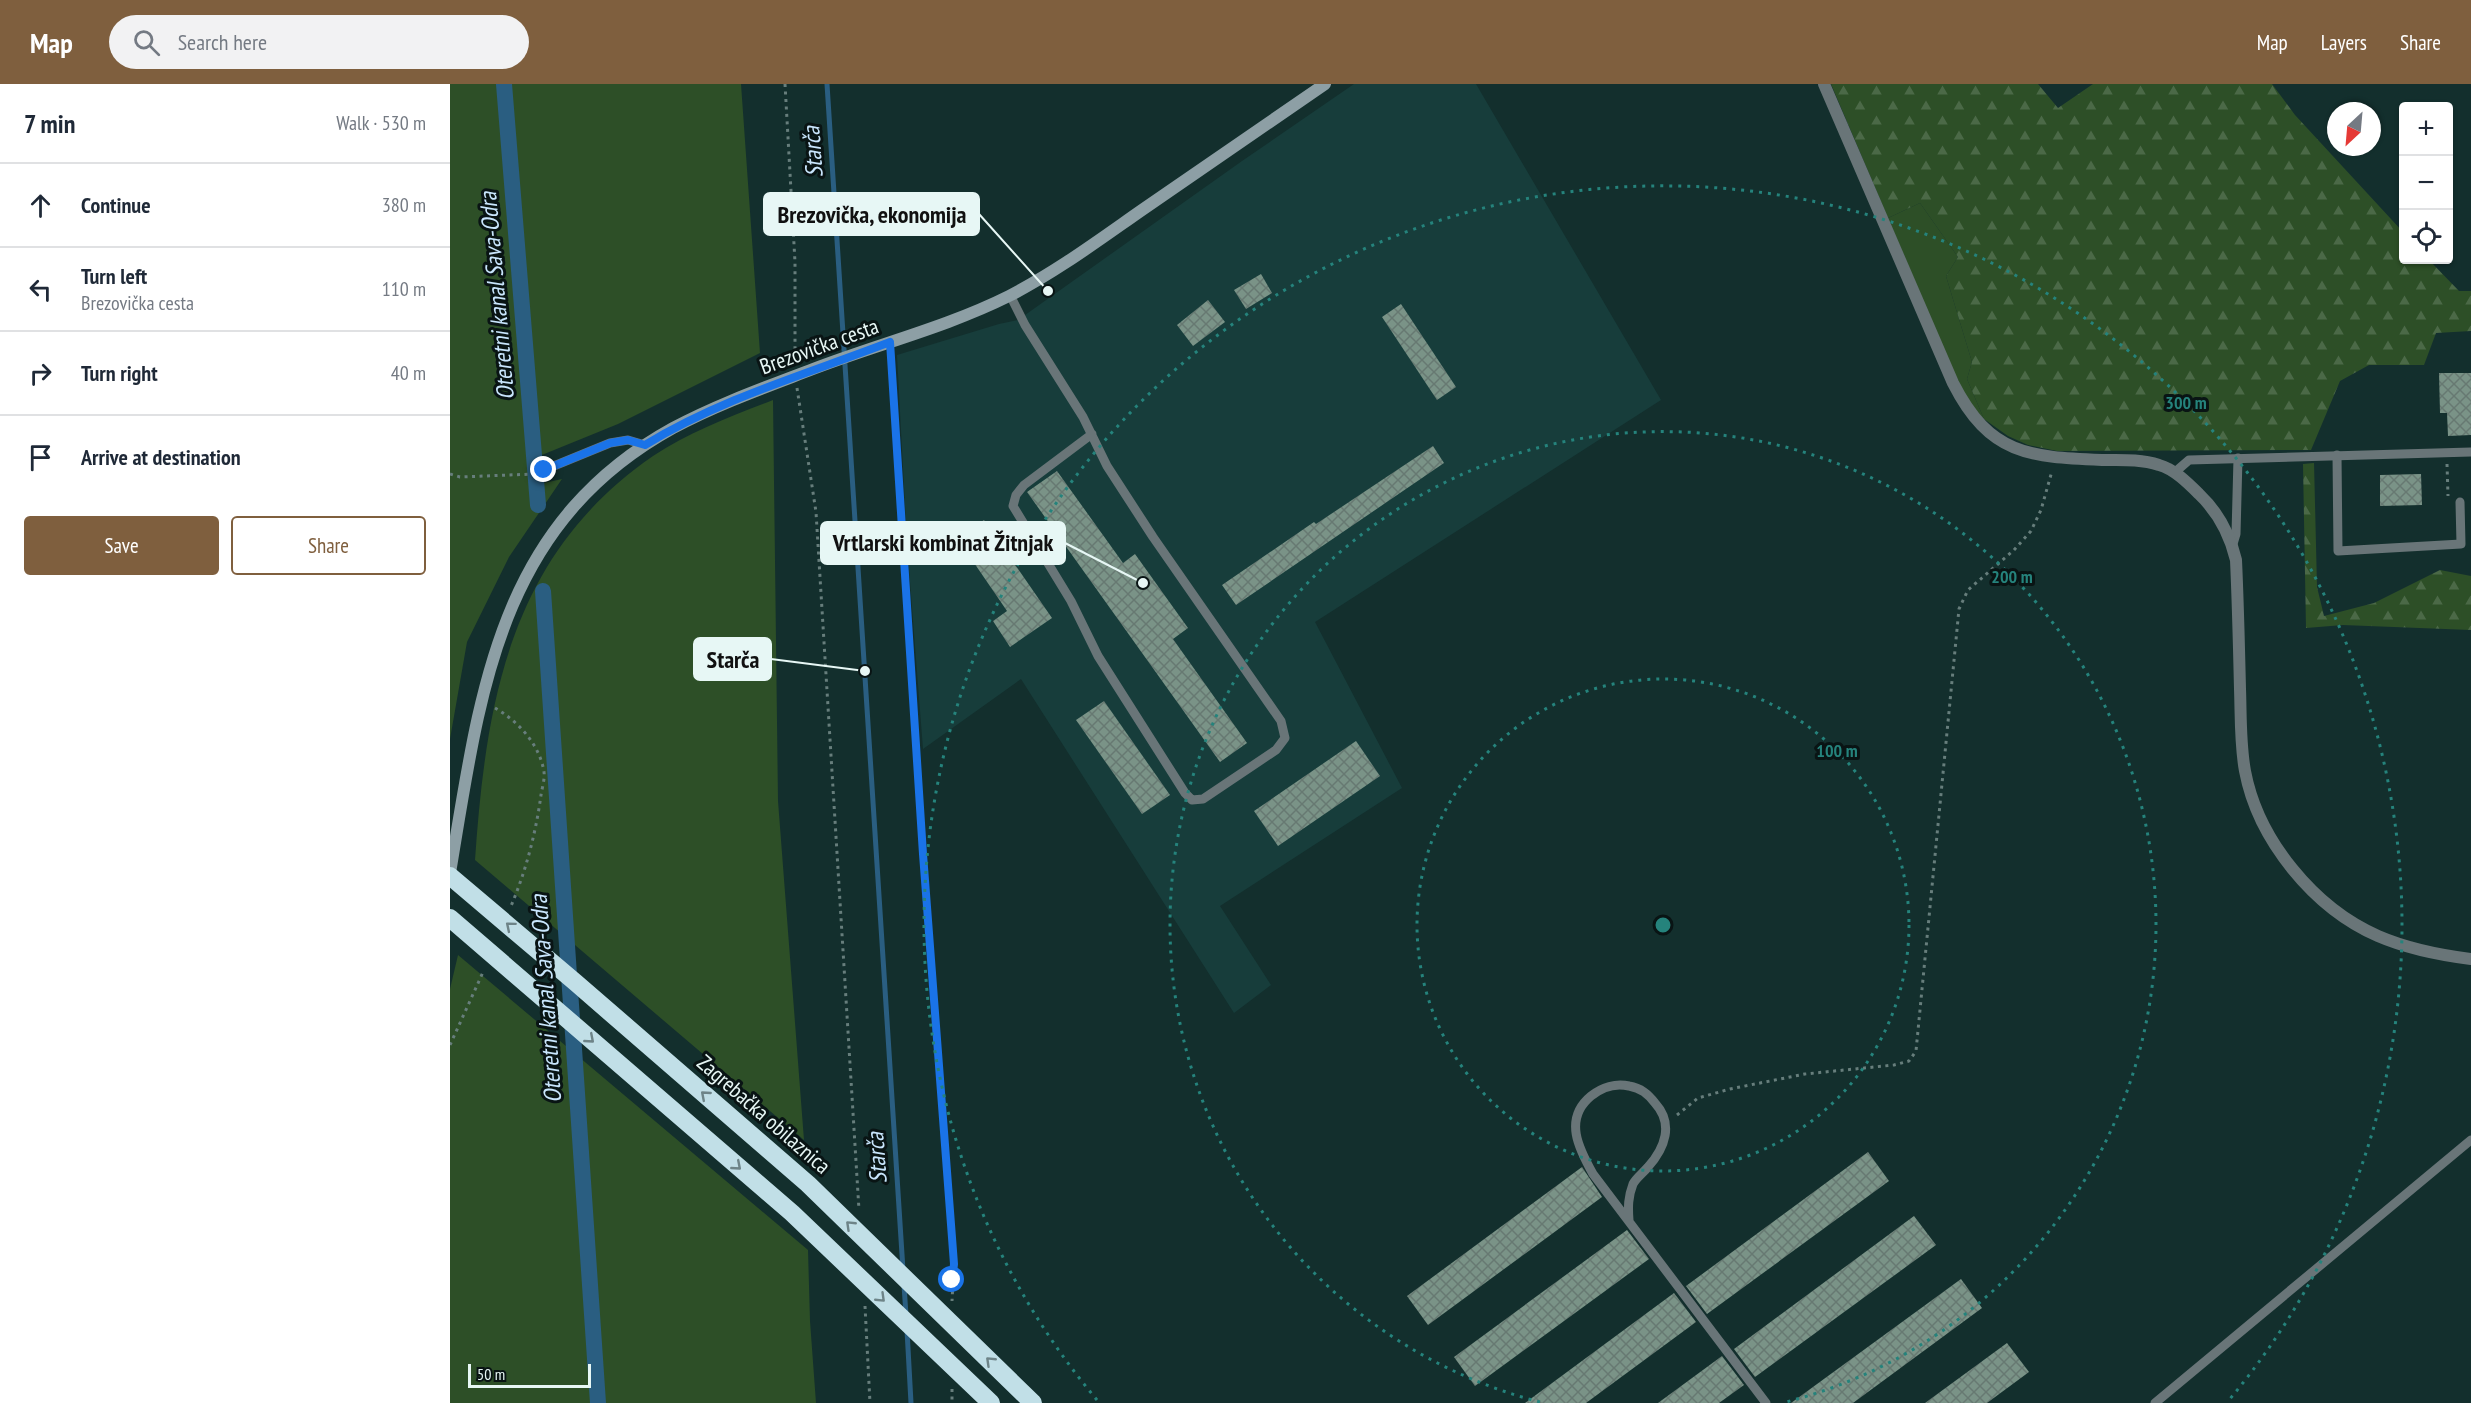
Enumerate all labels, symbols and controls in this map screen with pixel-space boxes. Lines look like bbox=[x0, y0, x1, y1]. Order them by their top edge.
search box bbox=[109, 15, 529, 69]
text: Map bbox=[30, 24, 73, 61]
icon: search bbox=[130, 26, 163, 59]
text: Search here bbox=[178, 28, 267, 56]
text: Map bbox=[2257, 29, 2288, 56]
text: Layers bbox=[2321, 29, 2367, 56]
text: Share bbox=[2400, 29, 2441, 56]
north arrow bbox=[2327, 102, 2381, 156]
map controls bbox=[2399, 102, 2453, 264]
button: + bbox=[2399, 102, 2453, 156]
text: 7 min bbox=[24, 107, 75, 140]
text: Walk · 530 m bbox=[336, 110, 426, 136]
water label: Starča bbox=[795, 124, 830, 179]
button: − bbox=[2399, 156, 2453, 210]
icon: ahead bbox=[24, 189, 57, 222]
water label: Oteretni kanal Sava-Odra bbox=[472, 189, 521, 401]
text: Continue bbox=[81, 191, 151, 219]
text: 380 m bbox=[382, 192, 426, 218]
callout: Brezovička, ekonomija bbox=[764, 193, 979, 235]
text: Brezovička, ekonomija bbox=[777, 199, 967, 230]
button: locate bbox=[2399, 210, 2453, 264]
text: Turn left bbox=[81, 262, 147, 290]
icon: left bbox=[24, 273, 57, 306]
text: 110 m bbox=[382, 276, 426, 302]
text: Brezovička cesta bbox=[81, 290, 194, 316]
street label: Brezovička cesta bbox=[756, 312, 882, 380]
icon: right bbox=[24, 357, 57, 390]
text: Turn right bbox=[81, 359, 158, 387]
text: 40 m bbox=[391, 360, 426, 386]
text: 300 m bbox=[2165, 391, 2207, 414]
icon: arrive bbox=[24, 441, 57, 474]
text: Arrive at destination bbox=[81, 443, 241, 471]
route end bbox=[530, 456, 556, 482]
button: Save bbox=[24, 516, 219, 575]
button: Share bbox=[231, 516, 426, 575]
callout: Vrtlarski kombinat Žitnjak bbox=[821, 522, 1065, 564]
text: Vrtlarski kombinat Žitnjak bbox=[832, 527, 1053, 558]
text: 200 m bbox=[1991, 565, 2033, 588]
callout: Starča bbox=[694, 638, 771, 680]
text: Starča bbox=[707, 644, 759, 675]
text: 100 m bbox=[1816, 739, 1858, 762]
water label: Oteretni kanal Sava-Odra bbox=[523, 892, 568, 1104]
centre of rings bbox=[1653, 915, 1673, 935]
one-way arrow bbox=[506, 923, 517, 934]
one-way arrow bbox=[583, 1031, 594, 1042]
street label: Zagrebačka obilaznica bbox=[692, 1048, 836, 1180]
one-way arrow bbox=[701, 1091, 712, 1102]
water label: Starča bbox=[859, 1130, 894, 1185]
one-way arrow bbox=[730, 1159, 741, 1170]
one-way arrow bbox=[847, 1221, 857, 1232]
route start bbox=[938, 1266, 964, 1292]
one-way arrow bbox=[874, 1291, 884, 1302]
one-way arrow bbox=[986, 1357, 996, 1368]
scale bar bbox=[468, 1361, 591, 1388]
text: 50 m bbox=[477, 1364, 505, 1384]

